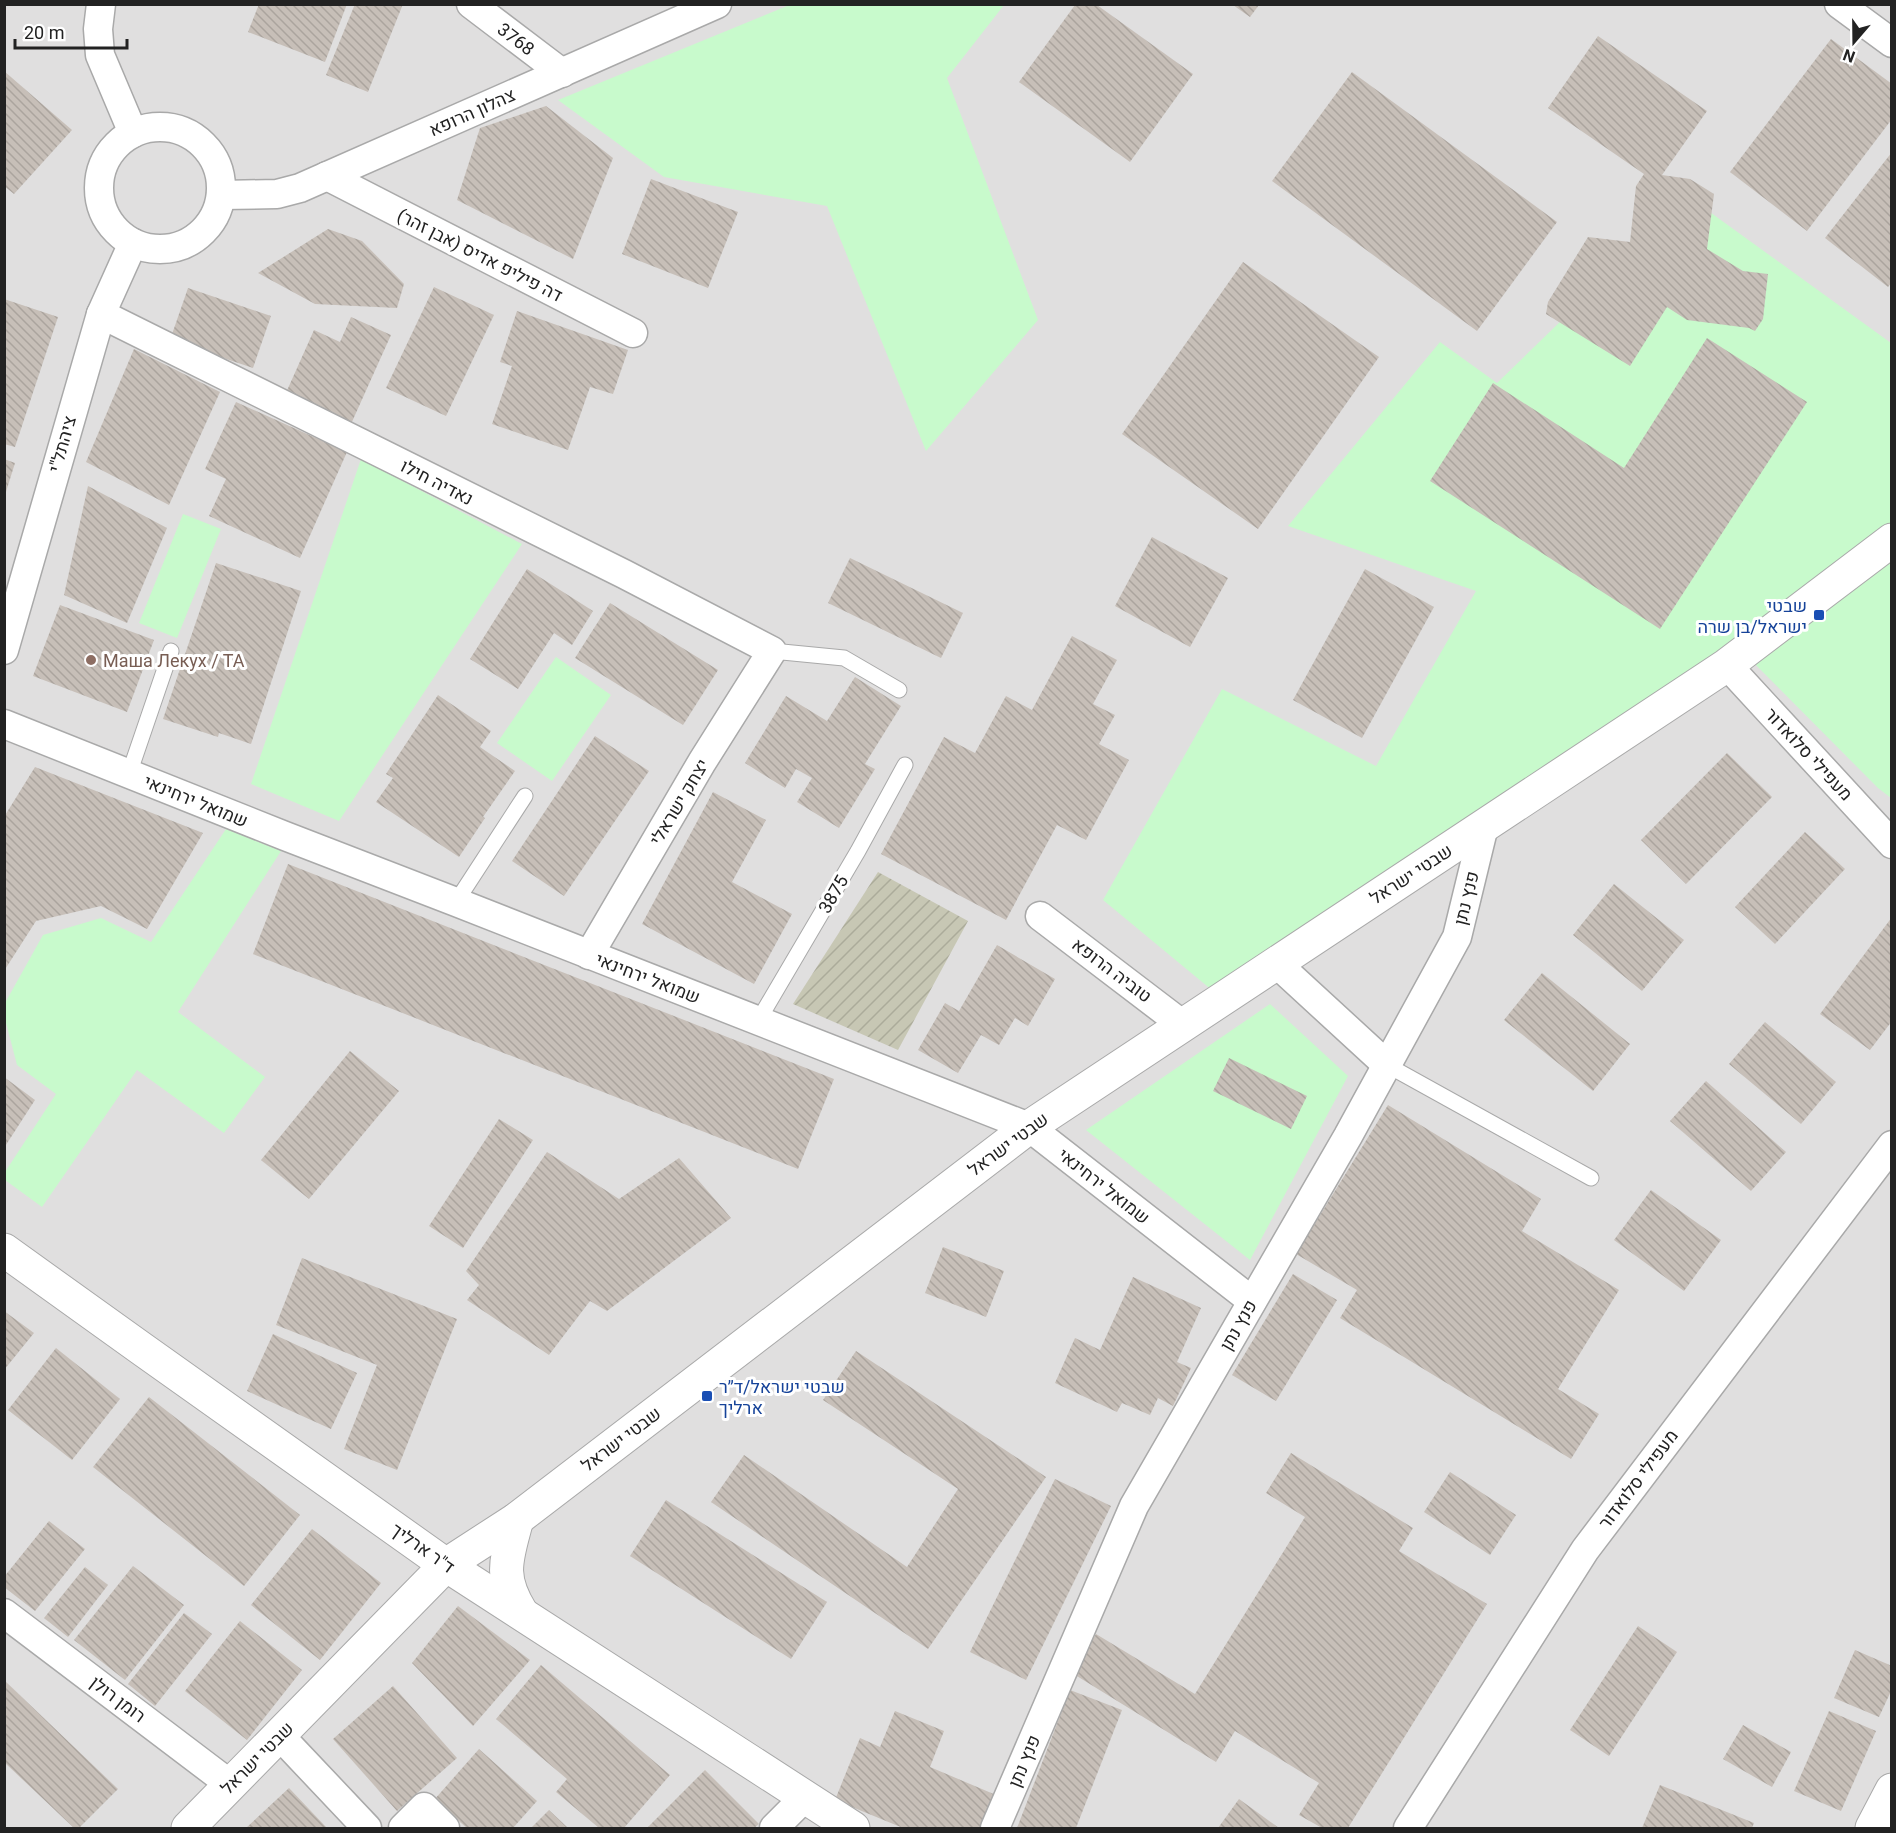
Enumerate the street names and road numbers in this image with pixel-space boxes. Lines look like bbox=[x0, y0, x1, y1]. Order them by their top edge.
street label: 3768 bbox=[494, 18, 539, 59]
street label: צהלון הרופא bbox=[426, 84, 519, 140]
street label: דה פיליפ אדיס (אבן זהר) bbox=[393, 204, 566, 307]
street label: ציהתל"י bbox=[44, 413, 80, 475]
street label: נאדיה חילו bbox=[397, 455, 477, 509]
street label: מעפילי סלואדור bbox=[1761, 703, 1857, 805]
street label: יצחק ישראלי bbox=[645, 755, 713, 849]
street label: שמואל ירחינאי bbox=[141, 771, 251, 831]
street label: שבטי ישראל bbox=[1366, 840, 1456, 908]
street label: פנץ נתן bbox=[1449, 869, 1483, 927]
street label: 3875 bbox=[814, 871, 852, 917]
street label: טוביה הרופא bbox=[1068, 933, 1156, 1007]
street label: שמואל ירחינאי bbox=[593, 948, 703, 1008]
street label: שבטי ישראל bbox=[964, 1108, 1052, 1180]
street label: שמואל ירחינאי bbox=[1054, 1144, 1154, 1228]
street label: פנץ נתן bbox=[1215, 1296, 1261, 1354]
street label: שבטי ישראל bbox=[577, 1402, 665, 1476]
street label: מעפילי סלואדור bbox=[1594, 1425, 1682, 1533]
street label: ד"ר ארליך bbox=[387, 1519, 459, 1577]
street label: רומן רולן bbox=[86, 1671, 150, 1727]
street label: שבטי ישראל bbox=[216, 1717, 298, 1799]
street label: פנץ נתן bbox=[1004, 1732, 1044, 1790]

